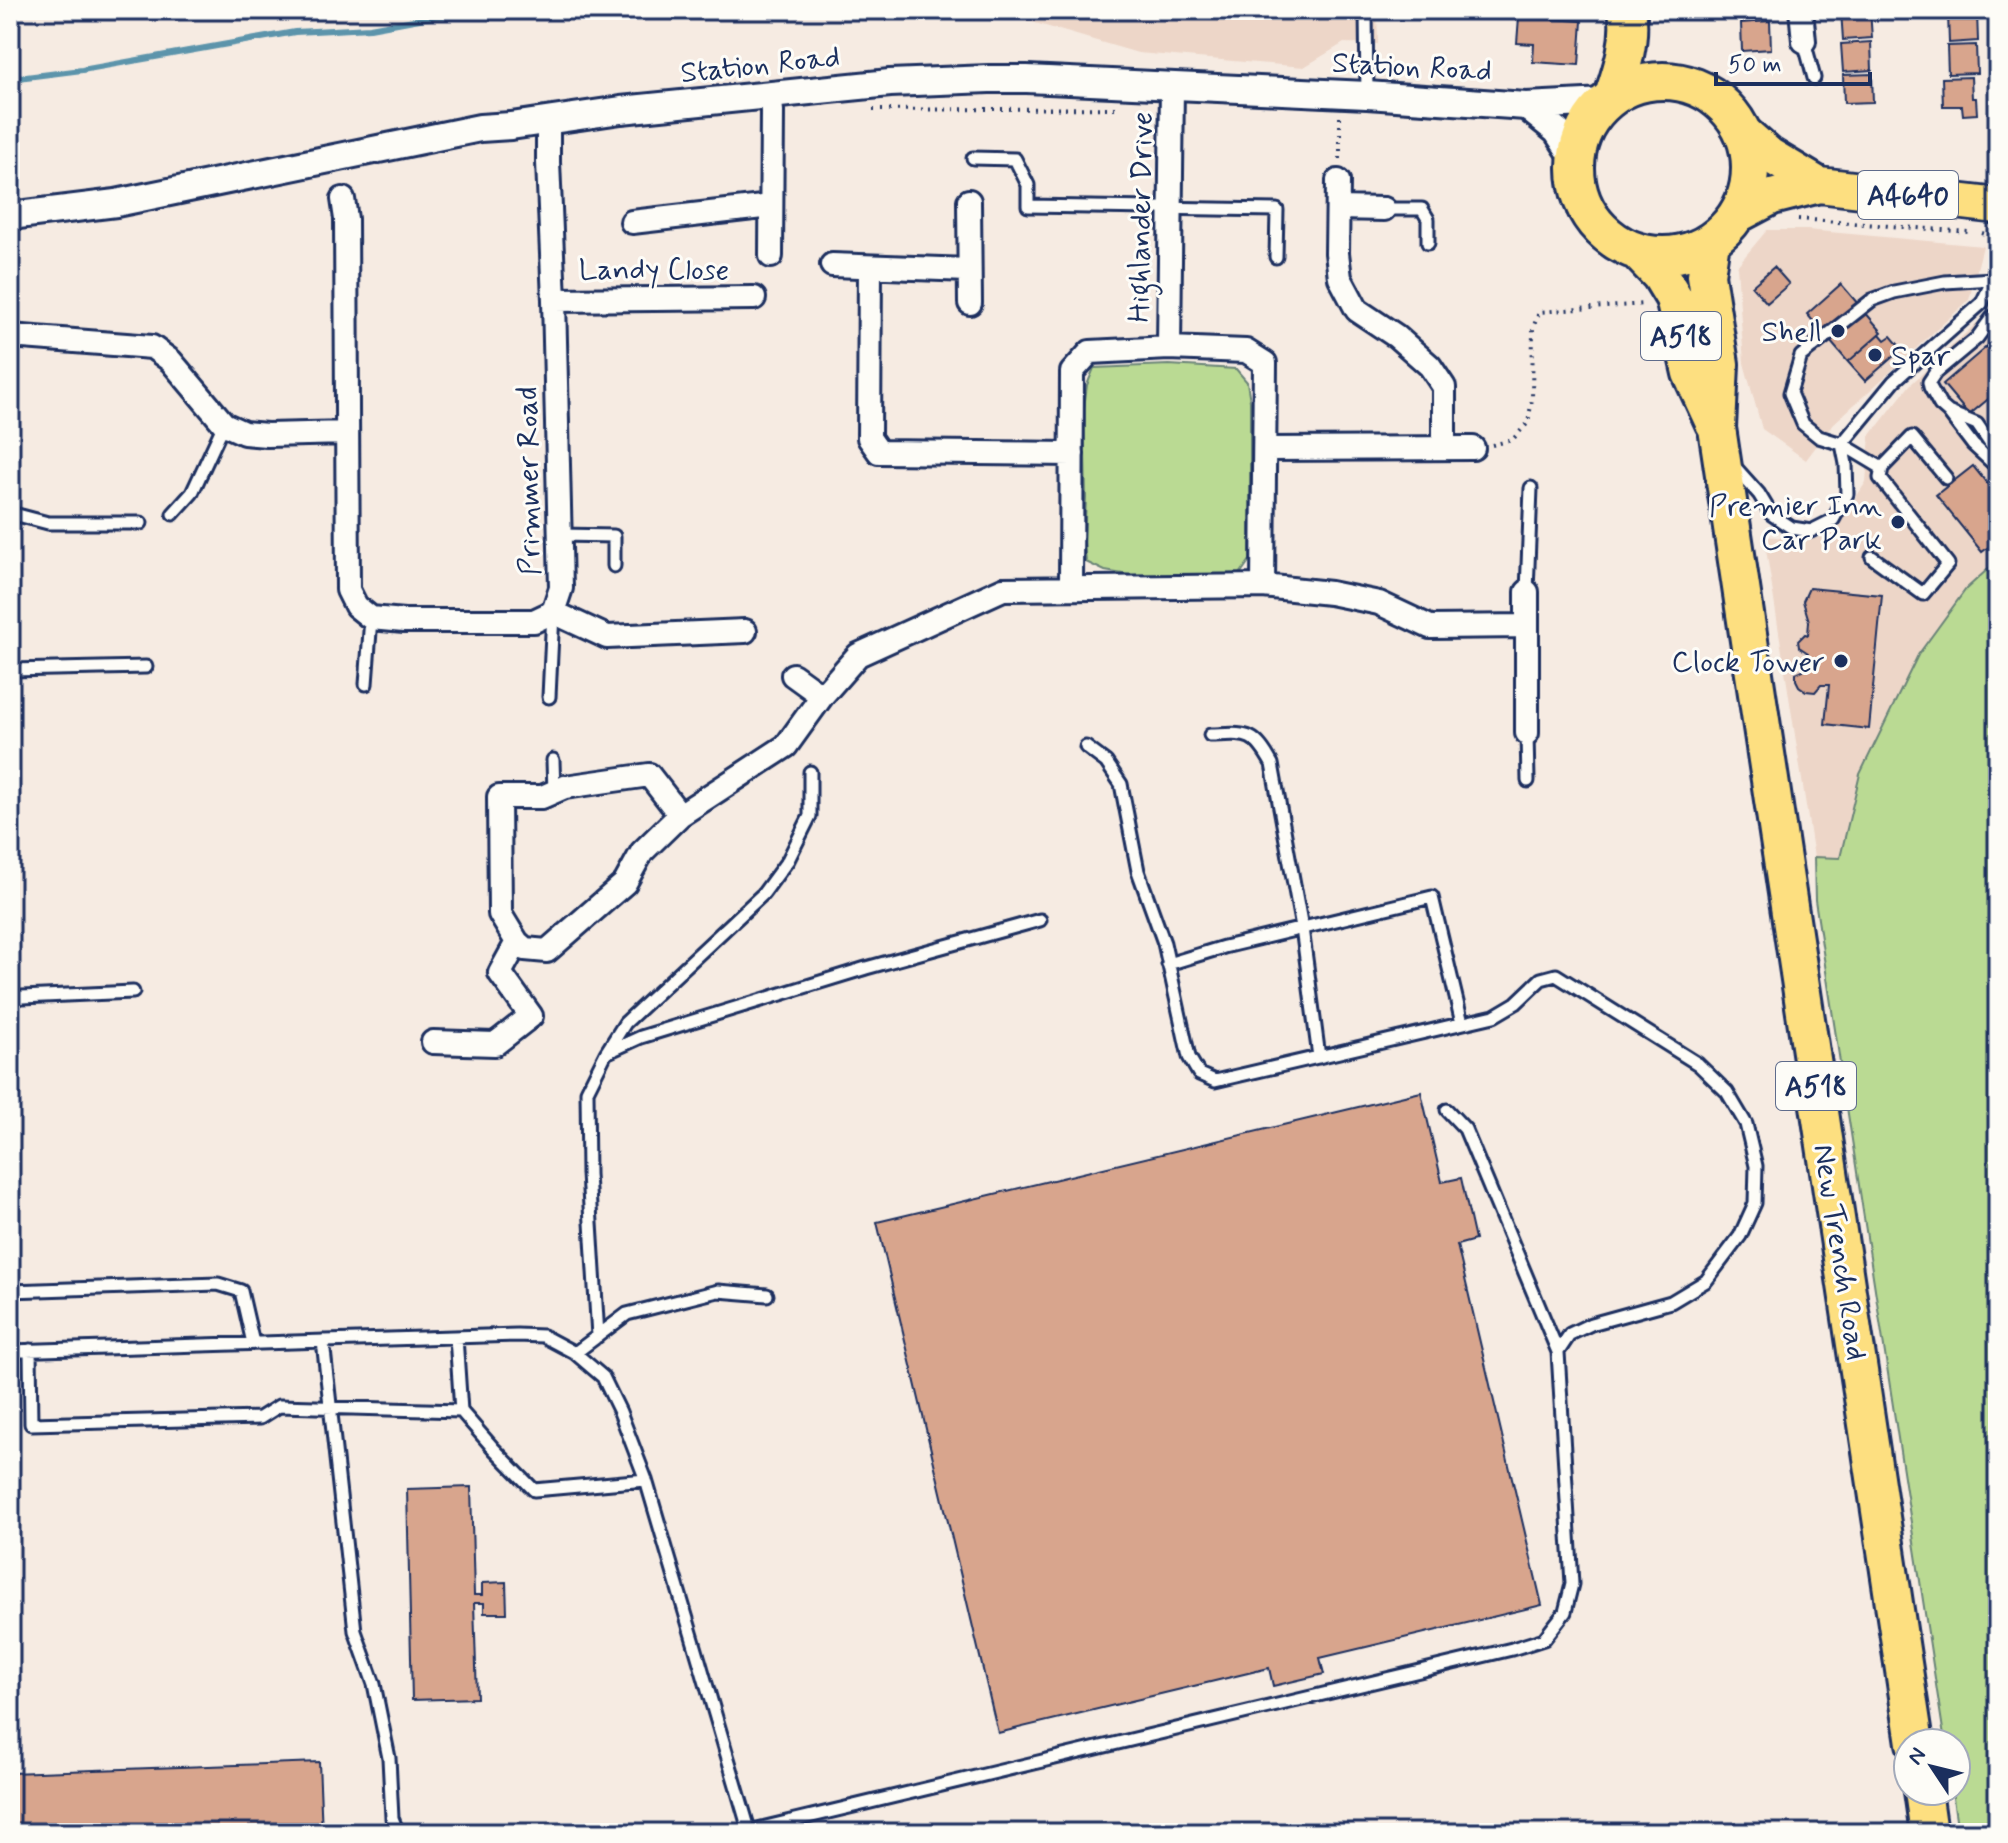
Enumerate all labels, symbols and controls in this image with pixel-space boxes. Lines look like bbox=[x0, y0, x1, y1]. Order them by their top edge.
scale bar bbox=[1716, 36, 1870, 86]
street label: Station Road bbox=[678, 38, 842, 93]
street label: Station Road bbox=[1331, 44, 1493, 91]
text: 50 m bbox=[1728, 50, 1782, 81]
street label: Highlander Drive bbox=[1120, 111, 1166, 323]
road number: A4640 bbox=[1858, 171, 1958, 219]
street label: Landy Close bbox=[579, 251, 729, 290]
road number: A518 bbox=[1641, 312, 1721, 360]
place label: Shell bbox=[1762, 313, 1822, 352]
marker: Shell bbox=[1829, 322, 1847, 340]
place label: Spar bbox=[1891, 337, 1951, 376]
marker: Spar bbox=[1866, 346, 1884, 364]
street label: Primmer Road bbox=[508, 386, 551, 576]
place label: Premier Inn Car Park bbox=[1709, 487, 1882, 560]
marker: Premier Inn Car Park bbox=[1889, 513, 1907, 531]
place label: Clock Tower bbox=[1672, 643, 1825, 682]
marker: Clock Tower bbox=[1832, 652, 1850, 670]
road number: A518 bbox=[1776, 1062, 1856, 1110]
street label: New Trench Road bbox=[1803, 1141, 1876, 1363]
north arrow bbox=[1892, 1727, 1972, 1807]
text: N bbox=[1902, 1743, 1933, 1771]

